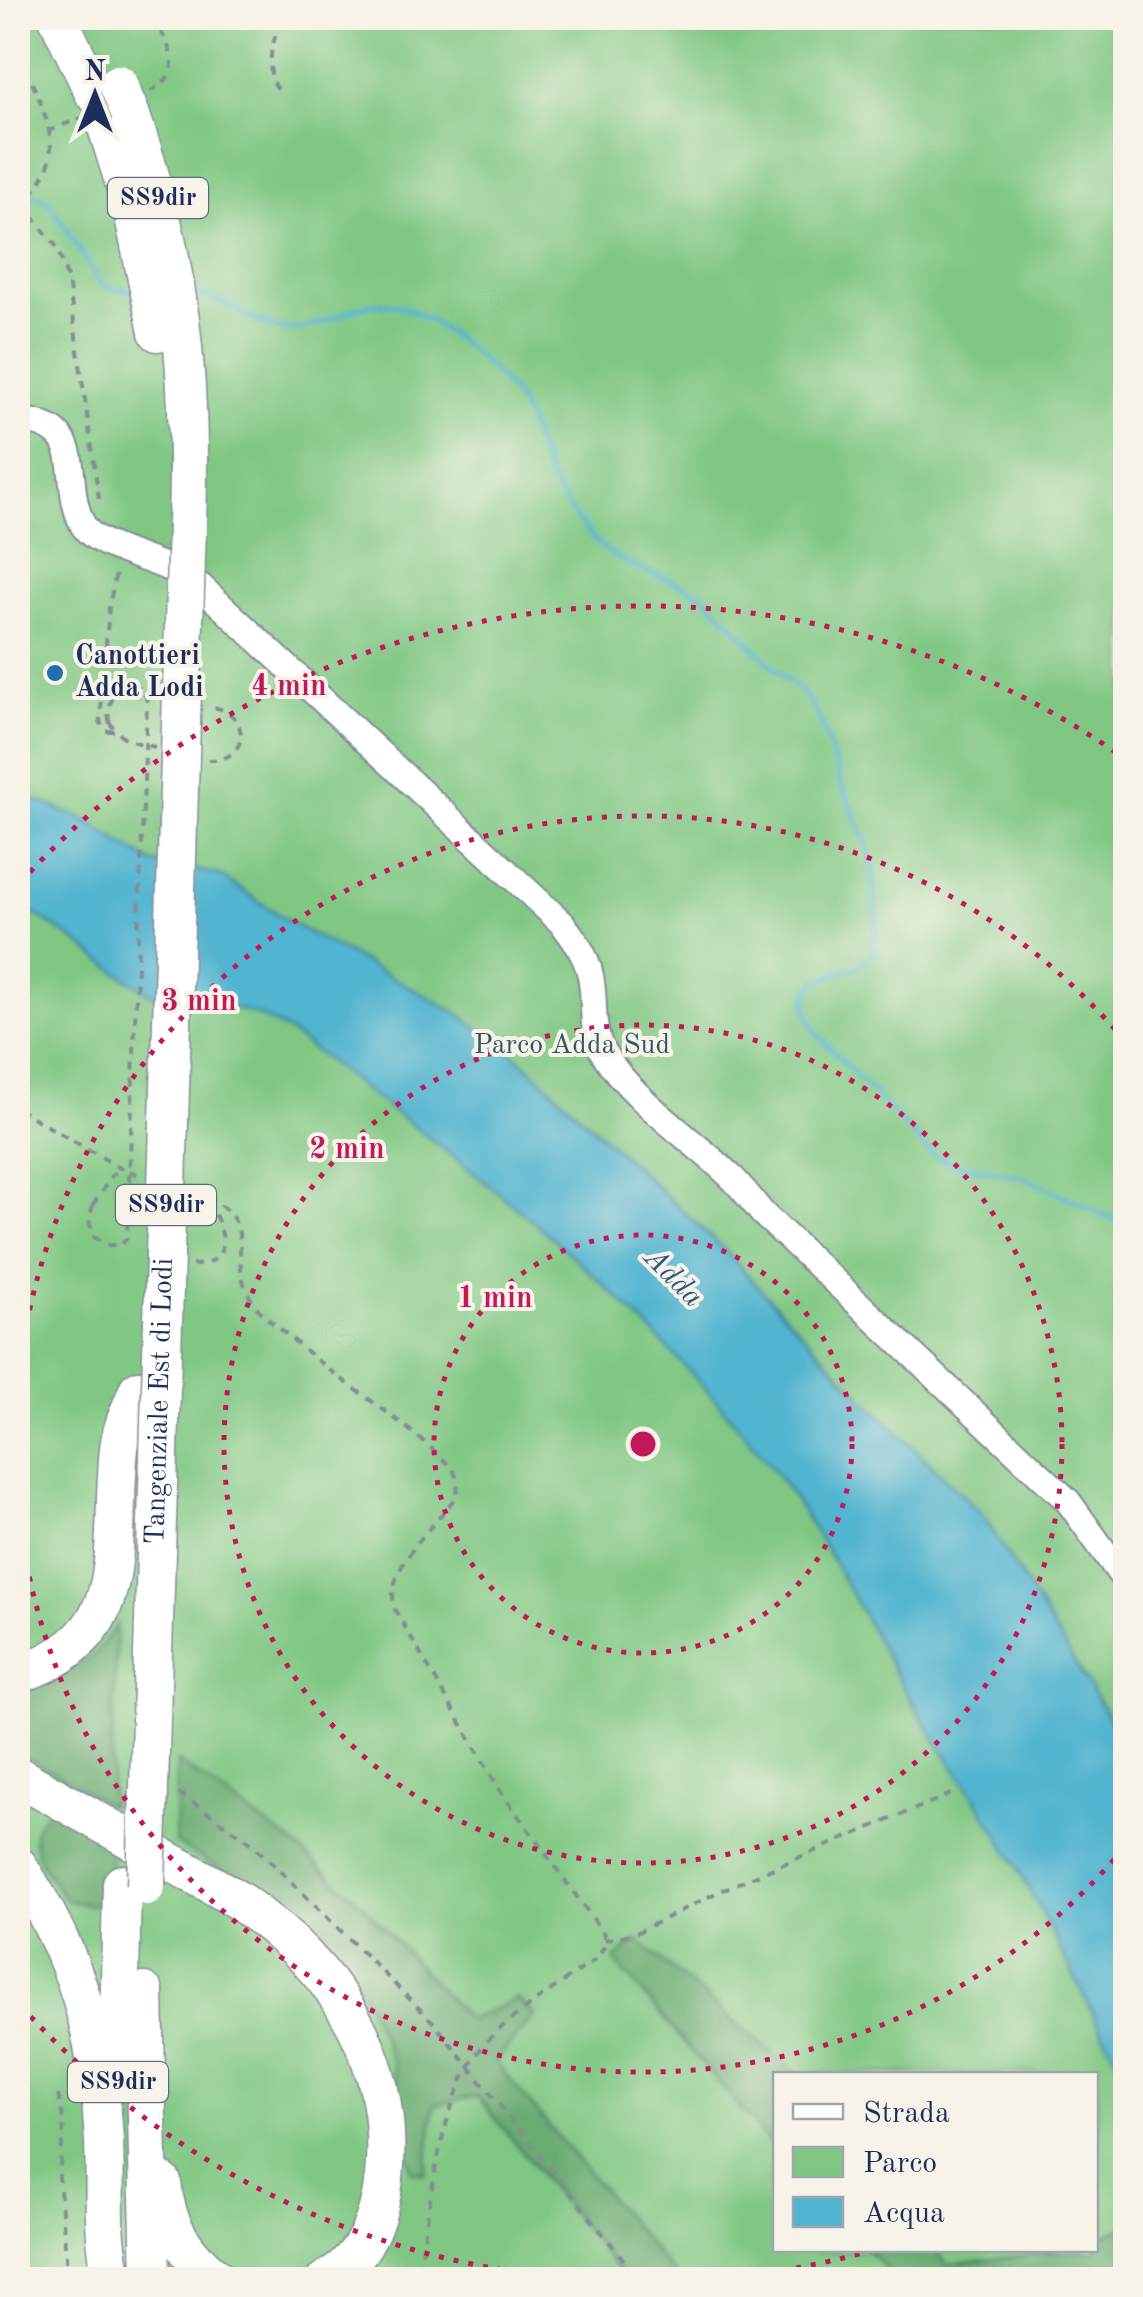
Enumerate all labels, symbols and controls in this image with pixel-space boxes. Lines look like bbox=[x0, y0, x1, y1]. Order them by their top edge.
north arrow bbox=[45, 45, 145, 145]
text: N bbox=[84, 59, 106, 87]
road number: SS9dir bbox=[108, 178, 208, 218]
place label: Canottieri Adda Lodi bbox=[75, 643, 204, 703]
marker: Canottieri Adda Lodi bbox=[44, 662, 66, 684]
text: 4 min bbox=[251, 672, 327, 702]
text: 3 min bbox=[161, 987, 237, 1017]
park label: Parco Adda Sud bbox=[474, 1032, 670, 1060]
text: 2 min bbox=[309, 1135, 385, 1165]
road number: SS9dir bbox=[116, 1185, 216, 1225]
water label: Adda bbox=[636, 1241, 708, 1313]
street label: Tangenziale Est di Lodi bbox=[142, 1258, 179, 1545]
text: 1 min bbox=[457, 1284, 533, 1314]
centre of rings bbox=[625, 1426, 661, 1462]
road number: SS9dir bbox=[68, 2062, 168, 2102]
legend bbox=[773, 2072, 1098, 2252]
text: Strada bbox=[863, 2099, 950, 2129]
text: Parco bbox=[863, 2149, 937, 2179]
text: Acqua bbox=[863, 2199, 945, 2229]

